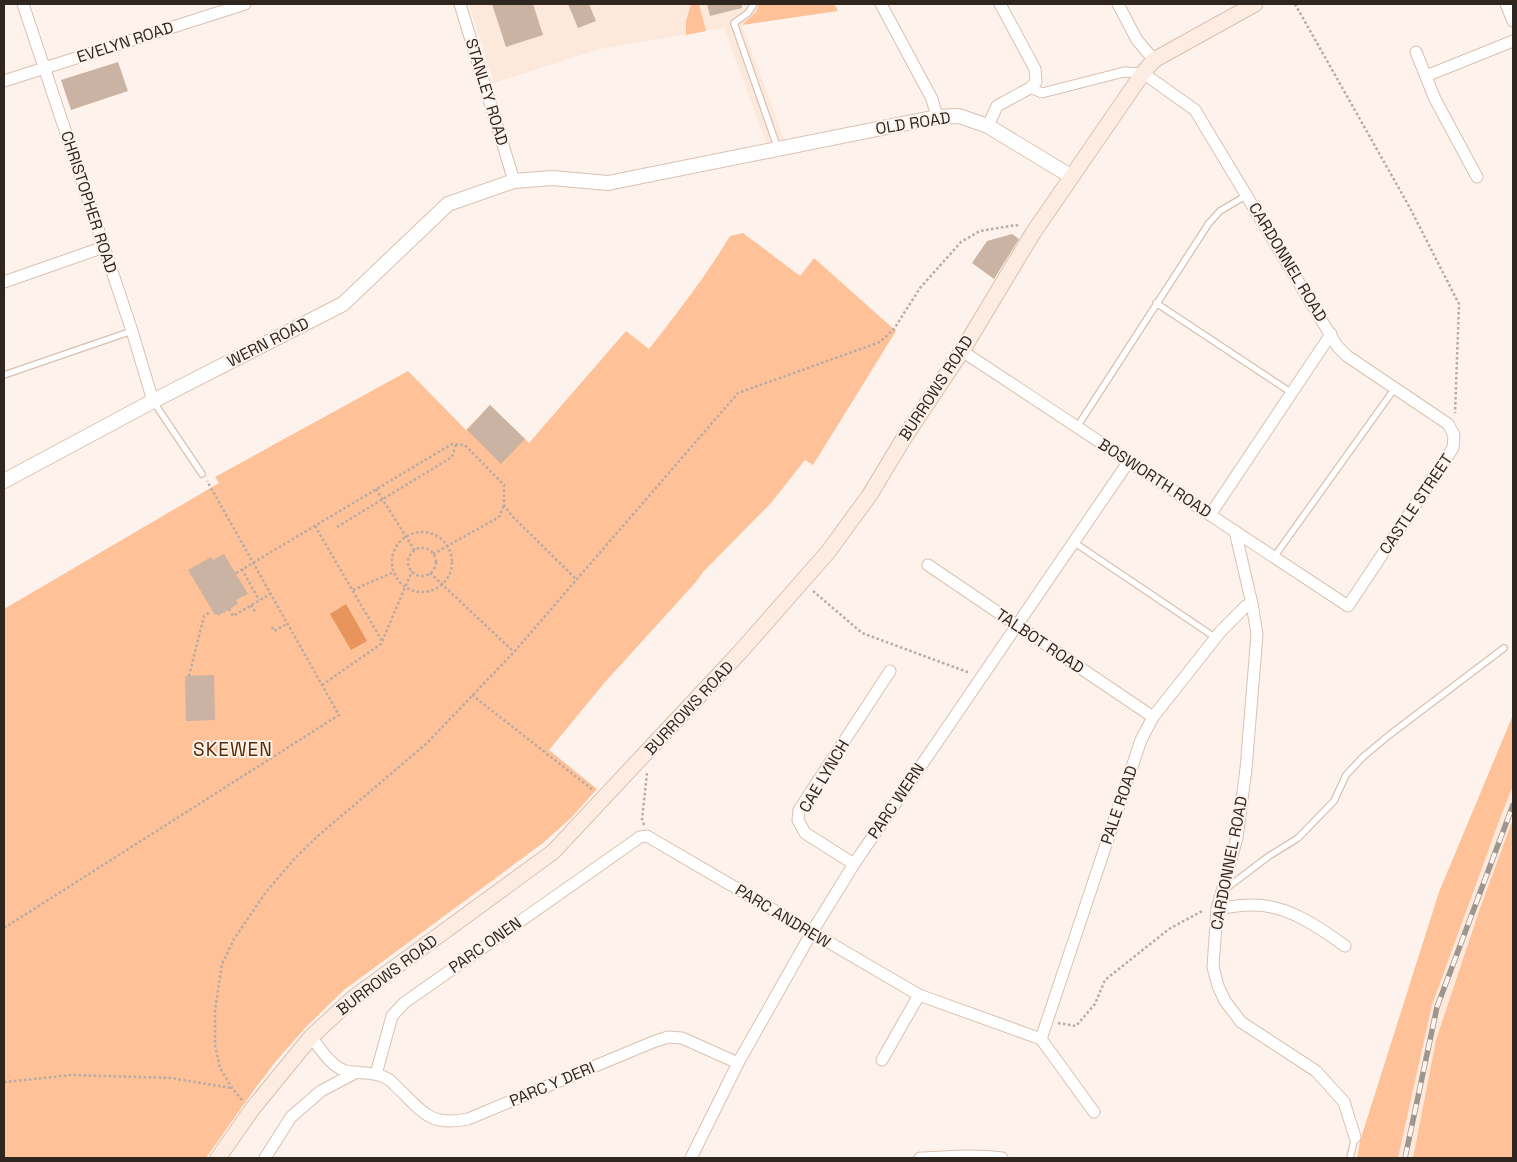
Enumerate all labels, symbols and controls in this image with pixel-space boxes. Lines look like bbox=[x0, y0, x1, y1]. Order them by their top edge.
street label: EVELYN ROAD bbox=[74, 16, 176, 68]
street label: STANLEY ROAD bbox=[461, 36, 513, 148]
street label: OLD ROAD bbox=[874, 107, 952, 139]
street label: CHRISTOPHER ROAD bbox=[56, 128, 122, 276]
street label: CARDONNEL ROAD bbox=[1244, 198, 1332, 326]
street label: WERN ROAD bbox=[223, 312, 313, 372]
street label: BURROWS ROAD bbox=[894, 331, 978, 445]
street label: BOSWORTH ROAD bbox=[1094, 434, 1216, 522]
street label: CASTLE STREET bbox=[1375, 450, 1457, 558]
street label: TALBOT ROAD bbox=[992, 604, 1088, 678]
street label: BURROWS ROAD bbox=[640, 656, 738, 760]
street label: CAE LYNCH bbox=[794, 736, 854, 816]
district label: SKEWEN bbox=[193, 737, 273, 762]
street label: PARC WERN bbox=[863, 759, 929, 843]
street label: PALE ROAD bbox=[1096, 763, 1142, 847]
street label: CARDONNEL ROAD bbox=[1206, 794, 1252, 932]
street label: PARC ANDREW bbox=[732, 879, 834, 953]
street label: PARC ONEN bbox=[444, 912, 526, 978]
street label: BURROWS ROAD bbox=[332, 930, 442, 1020]
street label: PARC Y DERI bbox=[506, 1057, 598, 1111]

